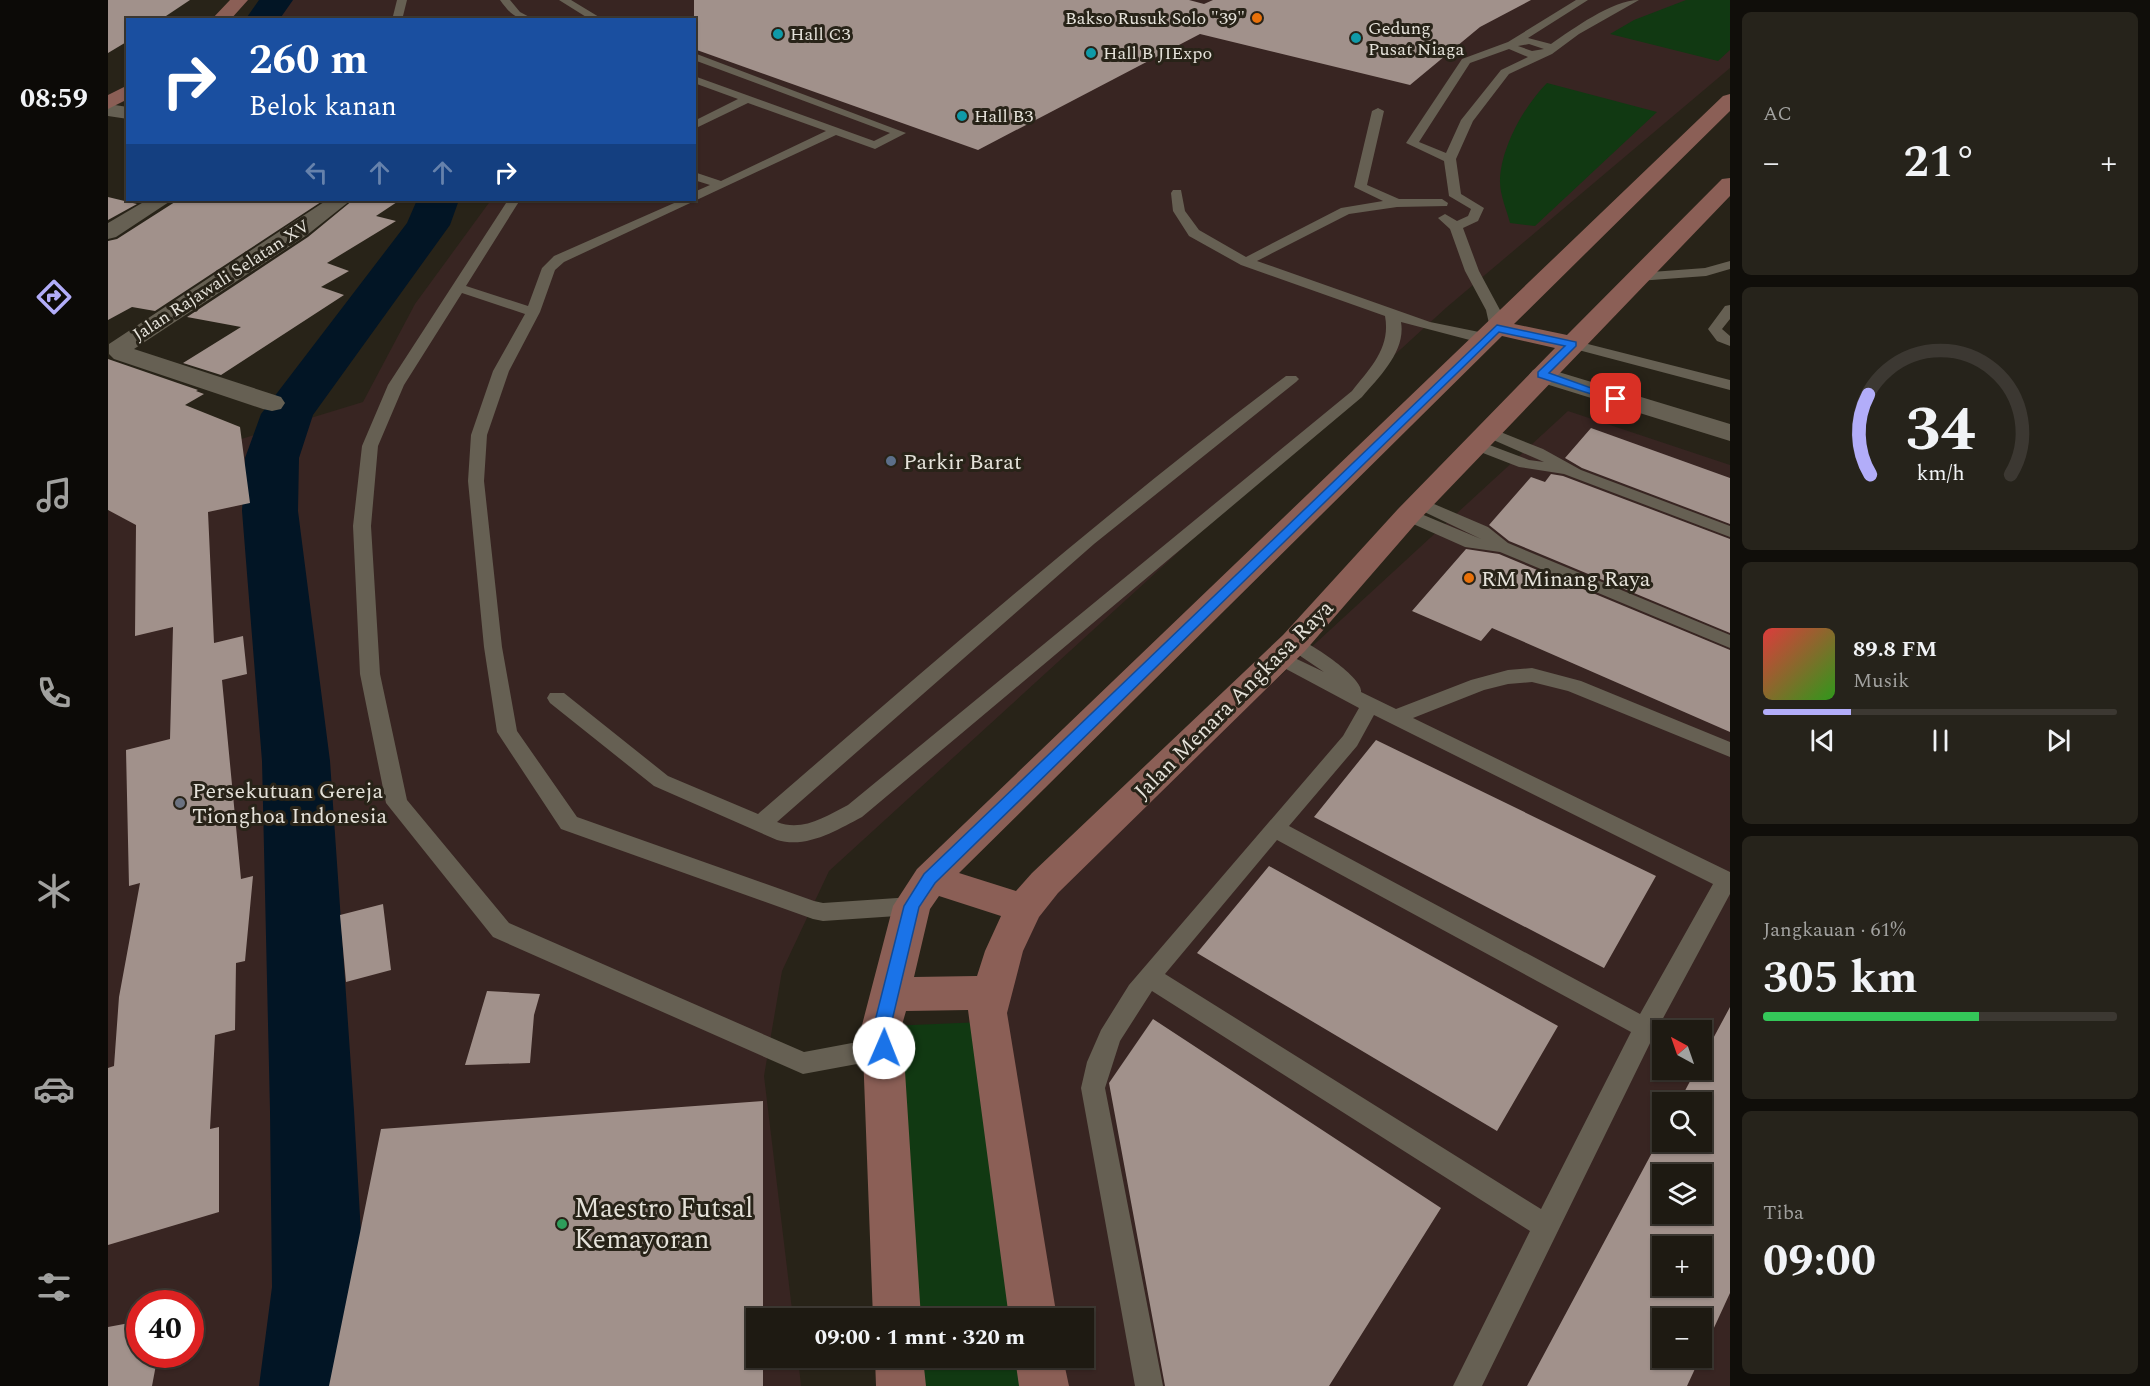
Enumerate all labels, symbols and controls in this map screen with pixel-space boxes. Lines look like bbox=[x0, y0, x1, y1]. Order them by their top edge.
place label: Bakso Rusuk Solo "39" bbox=[1065, 5, 1245, 32]
marker: Bakso Rusuk Solo "39" bbox=[1250, 11, 1264, 25]
place label: Gedung Pusat Niaga bbox=[1368, 15, 1464, 63]
place label: Hall C3 bbox=[790, 21, 850, 48]
marker: Hall C3 bbox=[771, 27, 785, 41]
text: 260 m bbox=[249, 29, 368, 92]
marker: Gedung Pusat Niaga bbox=[1349, 31, 1363, 45]
place label: Hall B JIExpo bbox=[1103, 40, 1212, 67]
icon: right bbox=[150, 42, 228, 120]
marker: Hall B JIExpo bbox=[1084, 46, 1098, 60]
text: 08:59 bbox=[20, 78, 88, 120]
text: Belok kanan bbox=[249, 86, 397, 128]
text: AC bbox=[1763, 99, 1792, 129]
place label: Hall B3 bbox=[974, 103, 1033, 130]
marker: Hall B3 bbox=[955, 109, 969, 123]
text: 21° bbox=[1904, 128, 1977, 197]
text: − bbox=[1763, 138, 1780, 188]
text: + bbox=[2101, 138, 2117, 188]
icon: left bbox=[300, 156, 333, 189]
icon: ahead bbox=[363, 156, 396, 189]
icon: ahead bbox=[426, 156, 459, 189]
icon: right bbox=[489, 156, 522, 189]
street label: Jalan Rajawali Selatan XV bbox=[127, 213, 315, 348]
icon: directions bbox=[33, 276, 75, 318]
pin bbox=[1590, 373, 1641, 424]
icon: arrive bbox=[1599, 382, 1632, 415]
text: 34 bbox=[1905, 383, 1975, 478]
place label: Parkir Barat bbox=[903, 446, 1022, 479]
marker: Parkir Barat bbox=[884, 454, 898, 468]
text: km/h bbox=[1916, 458, 1964, 491]
icon: music bbox=[33, 474, 75, 516]
place label: RM Minang Raya bbox=[1481, 563, 1651, 596]
marker: RM Minang Raya bbox=[1462, 571, 1476, 585]
street label: Jalan Menara Angkasa Raya bbox=[1127, 593, 1342, 807]
text: 89.8 FM bbox=[1853, 633, 1937, 666]
text: Musik bbox=[1853, 666, 1909, 696]
icon: phone bbox=[33, 672, 75, 714]
icon: previous bbox=[1806, 724, 1839, 757]
icon: pause bbox=[1924, 724, 1957, 757]
icon: next bbox=[2042, 724, 2075, 757]
place label: Persekutuan Gereja Tionghoa Indonesia bbox=[192, 775, 388, 833]
marker: Persekutuan Gereja Tionghoa Indonesia bbox=[173, 796, 187, 810]
icon: climate bbox=[33, 870, 75, 912]
text: Jangkauan · 61% bbox=[1763, 915, 1906, 945]
text: 305 km bbox=[1763, 944, 1918, 1013]
position arrow bbox=[852, 1016, 916, 1080]
north arrow bbox=[1652, 1020, 1712, 1080]
map controls bbox=[1652, 1020, 1712, 1368]
icon: car bbox=[33, 1068, 75, 1110]
button: search bbox=[1652, 1092, 1712, 1152]
button: layers bbox=[1652, 1164, 1712, 1224]
place label: Maestro Futsal Kemayoran bbox=[574, 1188, 753, 1261]
text: Tiba bbox=[1763, 1198, 1804, 1228]
marker: Maestro Futsal Kemayoran bbox=[555, 1217, 569, 1231]
text: 09:00 bbox=[1763, 1227, 1876, 1296]
button: + bbox=[1652, 1236, 1712, 1296]
icon: filters bbox=[33, 1266, 75, 1308]
speed limit sign: 40 bbox=[126, 1290, 204, 1368]
button: − bbox=[1652, 1308, 1712, 1368]
text: 09:00 · 1 mnt · 320 m bbox=[815, 1321, 1025, 1354]

